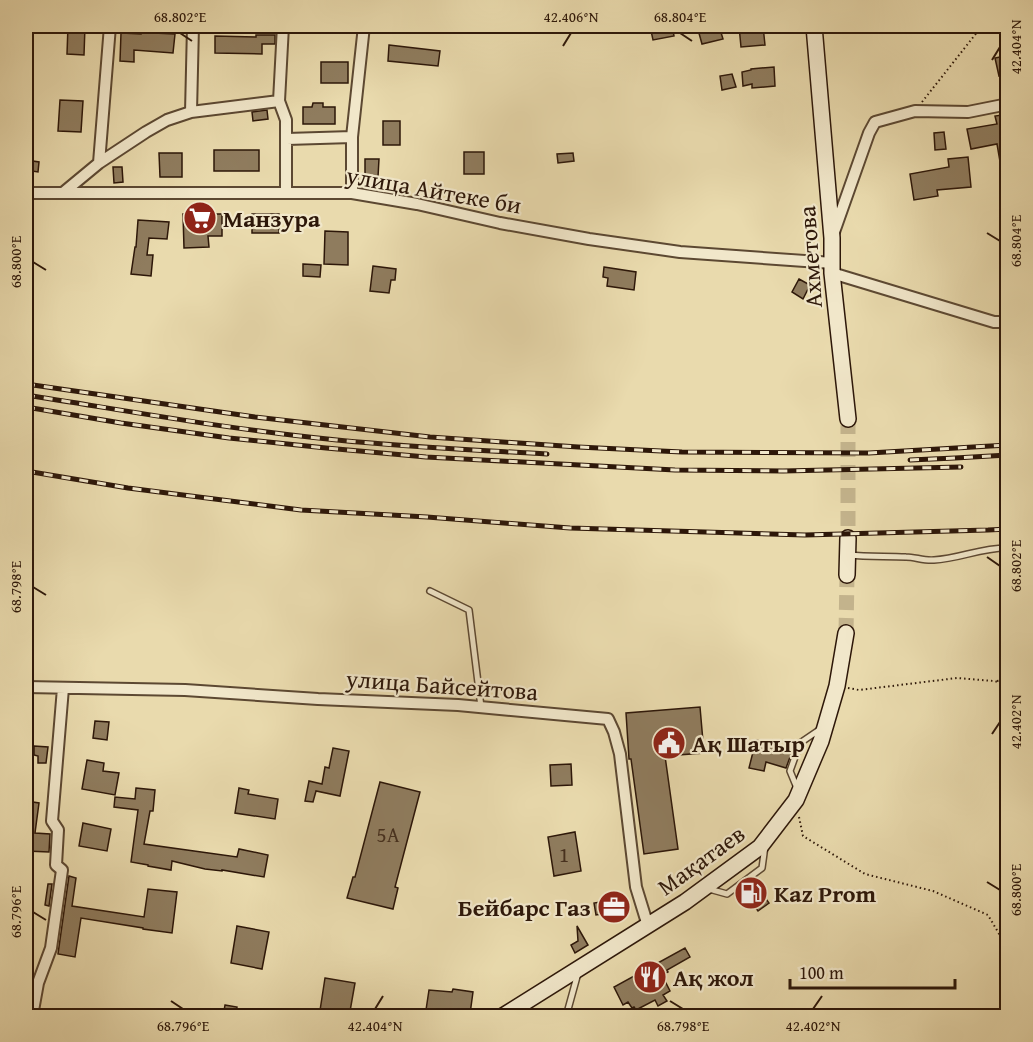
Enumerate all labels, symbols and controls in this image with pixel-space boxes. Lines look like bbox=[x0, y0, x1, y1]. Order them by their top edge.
text: 68.802°E bbox=[154, 6, 207, 27]
text: 42.406°N bbox=[544, 6, 599, 27]
text: 68.804°E bbox=[654, 6, 707, 27]
text: 42.404°N bbox=[1005, 19, 1026, 74]
street label: улица Айтеке би bbox=[343, 157, 524, 223]
supermarket icon: Манзура bbox=[182, 200, 218, 236]
place label: Манзура bbox=[223, 201, 321, 236]
street label: Ахметова bbox=[789, 204, 831, 309]
text: 68.804°E bbox=[1005, 214, 1026, 267]
text: 68.800°E bbox=[5, 235, 26, 288]
text: 68.802°E bbox=[1005, 539, 1026, 592]
text: 68.798°E bbox=[5, 560, 26, 613]
street label: улица Байсейтова bbox=[344, 661, 540, 709]
text: 42.402°N bbox=[1005, 694, 1026, 749]
public building icon: Ақ Шатыр bbox=[651, 725, 687, 761]
place label: Ақ Шатыр bbox=[692, 726, 805, 761]
street label: Мақатаев bbox=[650, 816, 752, 904]
house number: 5А bbox=[377, 819, 400, 850]
house number: 1 bbox=[559, 839, 569, 870]
text: 68.800°E bbox=[1005, 863, 1026, 916]
fuel station icon: Kaz Prom bbox=[733, 875, 769, 911]
place label: Kaz Prom bbox=[774, 876, 877, 911]
text: 68.796°E bbox=[5, 885, 26, 938]
office icon: Бейбарс Газ bbox=[596, 889, 632, 925]
place label: Бейбарс Газ bbox=[458, 890, 591, 925]
scale bar bbox=[790, 952, 955, 990]
restaurant icon: Ақ жол bbox=[632, 959, 668, 995]
text: 100 m bbox=[799, 959, 844, 986]
place label: Ақ жол bbox=[673, 960, 754, 995]
text: 68.796°E bbox=[157, 1015, 210, 1036]
text: 42.404°N bbox=[348, 1015, 403, 1036]
text: 68.798°E bbox=[657, 1015, 710, 1036]
text: 42.402°N bbox=[786, 1015, 841, 1036]

